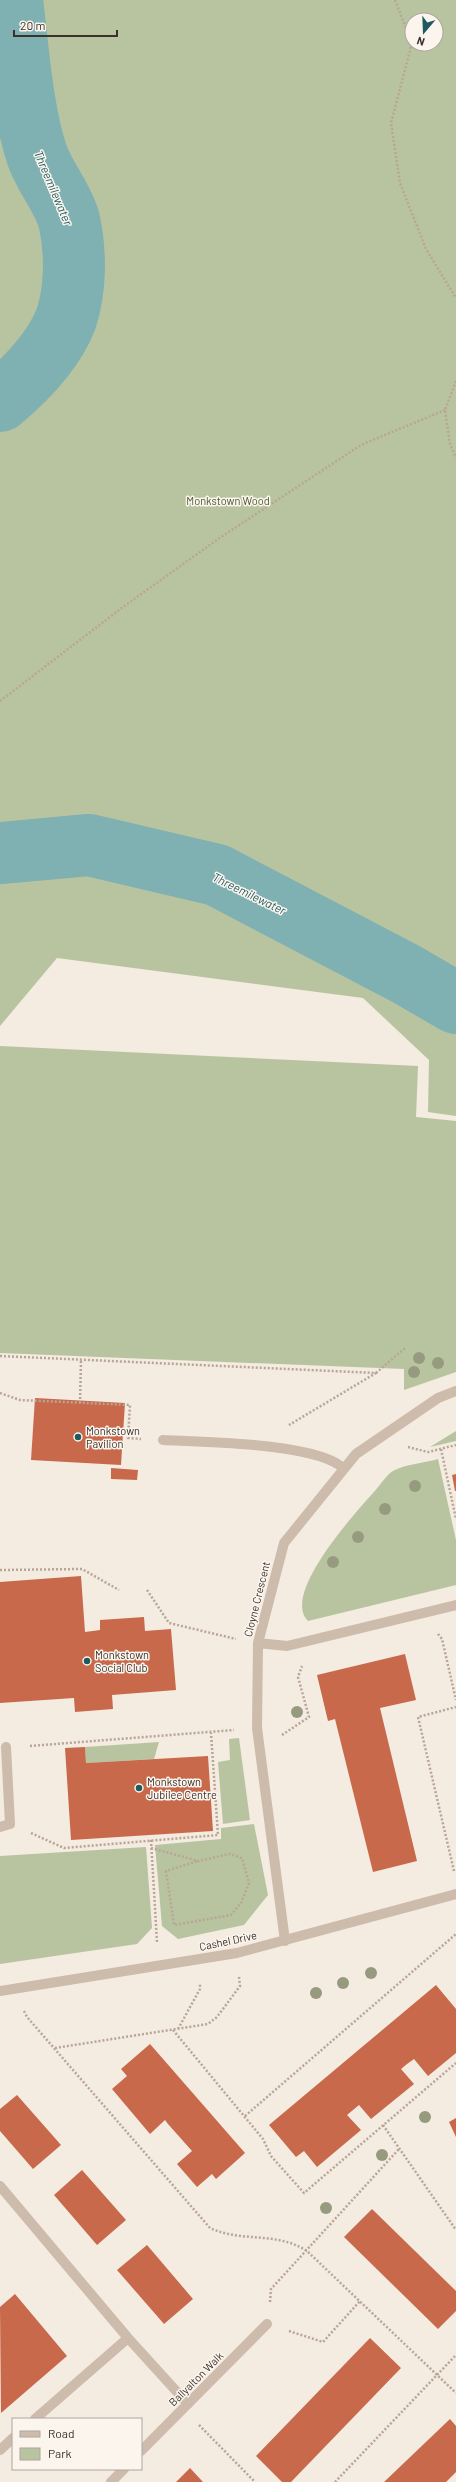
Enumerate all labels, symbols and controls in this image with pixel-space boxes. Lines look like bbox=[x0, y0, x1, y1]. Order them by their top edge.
scale bar bbox=[14, 12, 117, 38]
north arrow bbox=[404, 12, 444, 52]
text: 20 m bbox=[20, 18, 46, 32]
text: N bbox=[415, 35, 426, 49]
water label: Threemilewater bbox=[32, 148, 76, 228]
park label: Monkstown Wood bbox=[186, 494, 270, 507]
water label: Threemilewater bbox=[211, 869, 289, 917]
place label: Monkstown Pavilion bbox=[86, 1424, 140, 1450]
marker: Monkstown Pavilion bbox=[73, 1432, 83, 1442]
street label: Cloyne Crescent bbox=[241, 1560, 272, 1638]
place label: Monkstown Social Club bbox=[95, 1648, 149, 1674]
marker: Monkstown Social Club bbox=[82, 1656, 92, 1666]
place label: Monkstown Jubilee Centre bbox=[147, 1775, 217, 1801]
marker: Monkstown Jubilee Centre bbox=[134, 1783, 144, 1793]
street label: Cashel Drive bbox=[198, 1928, 258, 1953]
street label: Ballyalton Walk bbox=[166, 2348, 226, 2408]
legend bbox=[12, 2418, 142, 2470]
text: Road bbox=[48, 2426, 75, 2440]
text: Park bbox=[48, 2446, 72, 2460]

